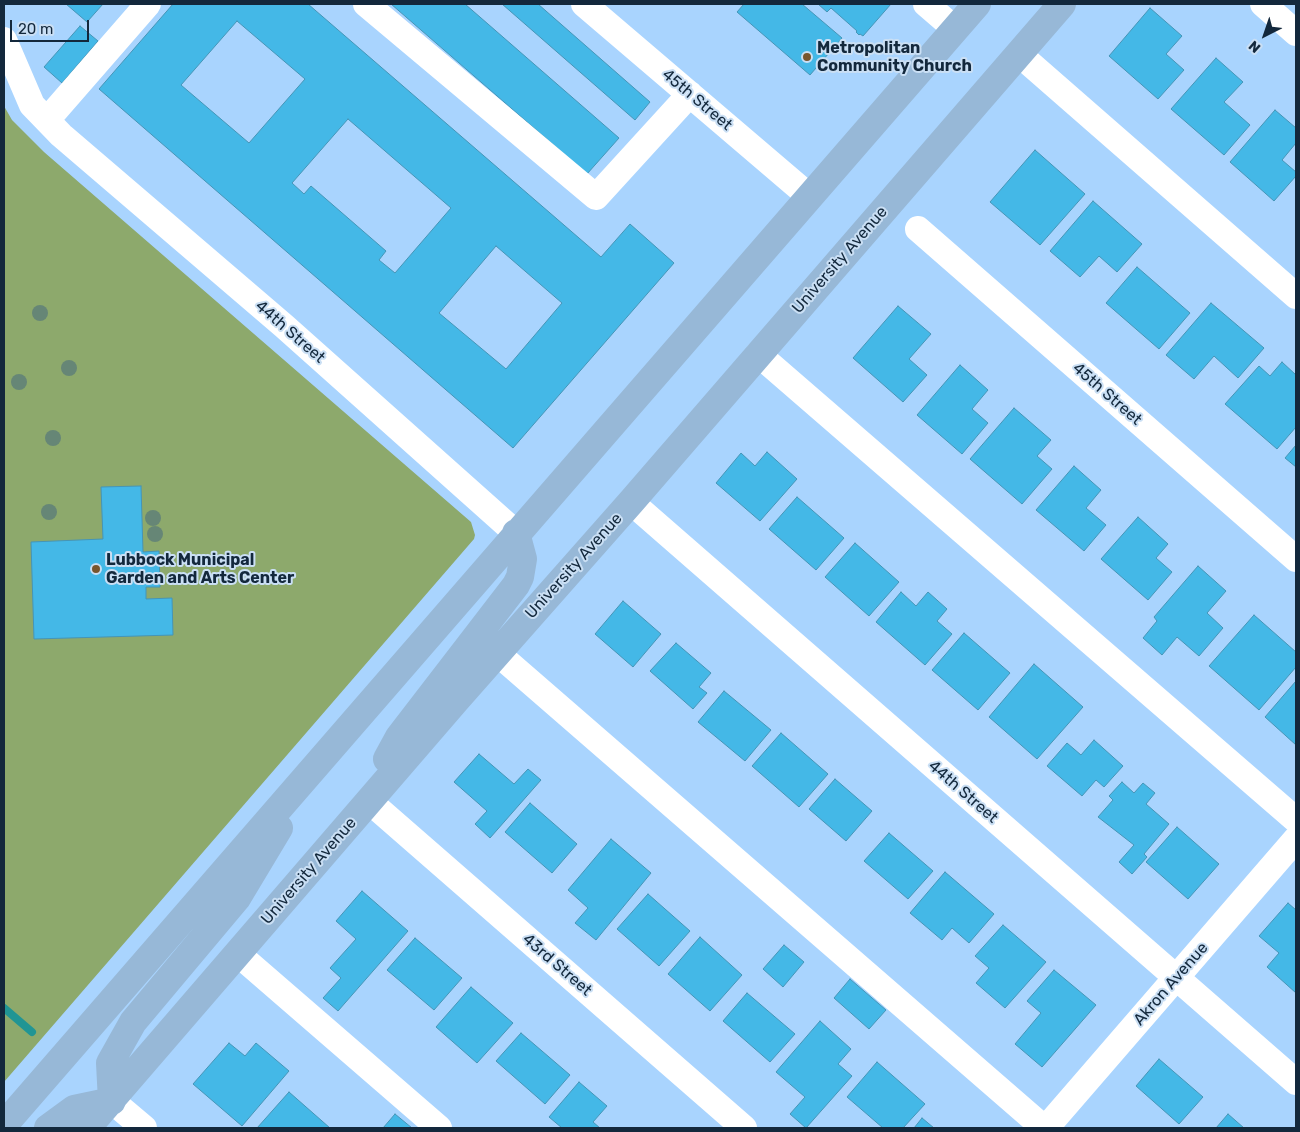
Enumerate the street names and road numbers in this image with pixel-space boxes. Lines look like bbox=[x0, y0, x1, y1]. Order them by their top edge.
street label: 45th Street bbox=[658, 65, 736, 135]
street label: University Avenue bbox=[788, 203, 892, 317]
street label: 44th Street bbox=[251, 297, 329, 367]
street label: 45th Street bbox=[1068, 359, 1146, 429]
street label: University Avenue bbox=[522, 509, 626, 623]
street label: 44th Street bbox=[924, 757, 1002, 827]
street label: University Avenue bbox=[257, 814, 361, 928]
street label: 43rd Street bbox=[519, 930, 595, 1000]
street label: Akron Avenue bbox=[1130, 939, 1212, 1029]

